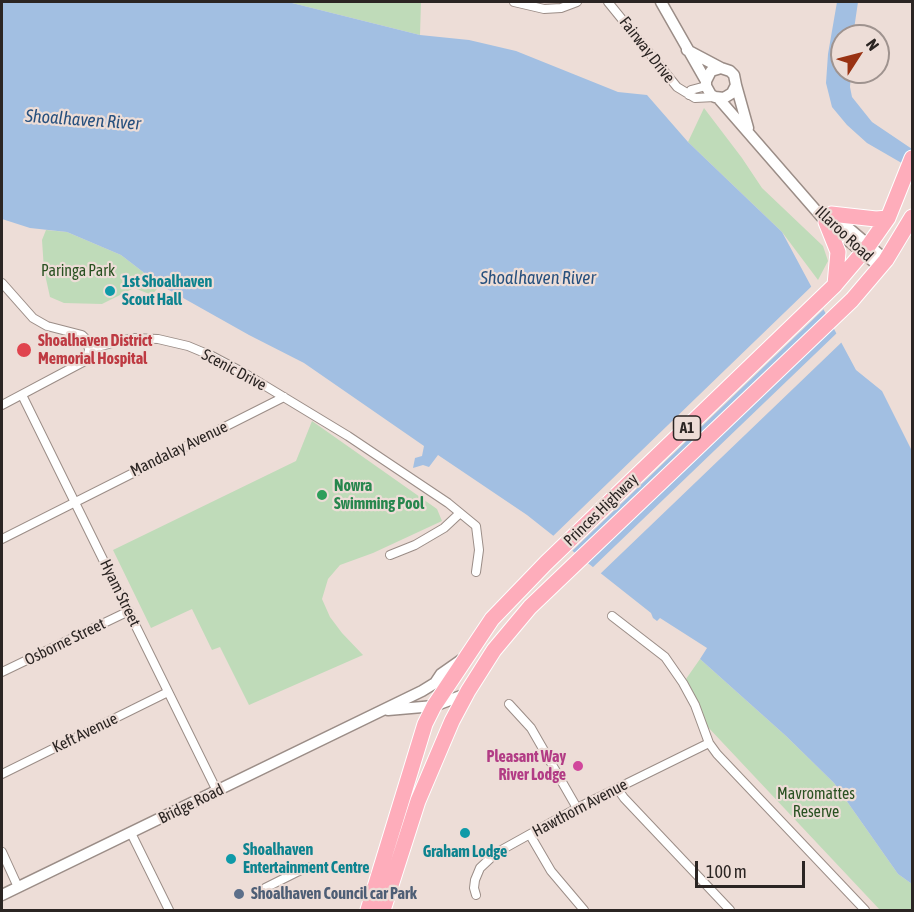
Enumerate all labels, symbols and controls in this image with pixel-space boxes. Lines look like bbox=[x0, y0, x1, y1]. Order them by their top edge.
street label: Fairway Drive bbox=[615, 13, 679, 87]
north arrow bbox=[830, 24, 890, 84]
text: N bbox=[863, 35, 883, 54]
water label: Shoalhaven River bbox=[25, 105, 141, 135]
street label: Illaroo Road bbox=[811, 202, 877, 266]
park label: Paringa Park bbox=[41, 261, 115, 281]
water label: Shoalhaven River bbox=[480, 267, 596, 289]
place label: 1st Shoalhaven Scout Hall bbox=[122, 272, 212, 310]
marker: 1st Shoalhaven Scout Hall bbox=[103, 284, 117, 298]
place label: Shoalhaven District Memorial Hospital bbox=[38, 331, 152, 369]
marker: Shoalhaven District Memorial Hospital bbox=[15, 341, 33, 359]
street label: Scenic Drive bbox=[198, 345, 270, 395]
road number: A1 bbox=[674, 416, 700, 440]
street label: Mandalay Avenue bbox=[127, 417, 231, 481]
street label: Princes Highway bbox=[560, 470, 642, 550]
place label: Nowra Swimming Pool bbox=[334, 476, 424, 514]
marker: Nowra Swimming Pool bbox=[315, 488, 329, 502]
street label: Hyam Street bbox=[96, 556, 144, 630]
street label: Osborne Street bbox=[22, 614, 108, 670]
street label: Keft Avenue bbox=[49, 709, 121, 757]
place label: Pleasant Way River Lodge bbox=[487, 747, 566, 785]
marker: Pleasant Way River Lodge bbox=[571, 759, 585, 773]
street label: Hawthorn Avenue bbox=[529, 775, 631, 841]
street label: Bridge Road bbox=[155, 780, 227, 828]
park label: Mavromattes Reserve bbox=[777, 784, 855, 822]
marker: Graham Lodge bbox=[458, 826, 472, 840]
place label: Shoalhaven Entertainment Centre bbox=[243, 840, 369, 878]
place label: Graham Lodge bbox=[423, 842, 507, 862]
scale bar bbox=[698, 849, 808, 887]
marker: Shoalhaven Entertainment Centre bbox=[224, 852, 238, 866]
text: 100 m bbox=[706, 861, 747, 882]
place label: Shoalhaven Council car Park bbox=[251, 884, 417, 904]
marker: Shoalhaven Council car Park bbox=[232, 887, 246, 901]

